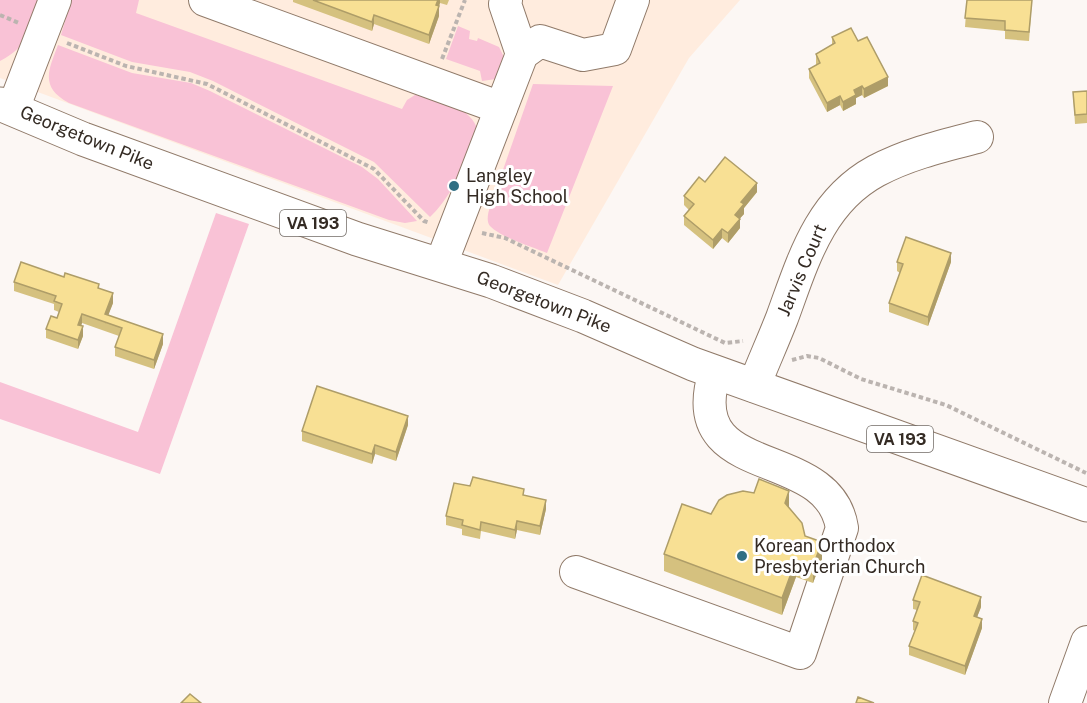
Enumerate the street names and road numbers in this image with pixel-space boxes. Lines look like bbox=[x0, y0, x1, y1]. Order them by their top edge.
street label: Georgetown Pike bbox=[17, 101, 157, 174]
road number: VA 193 bbox=[280, 210, 346, 236]
street label: Jarvis Court bbox=[773, 221, 830, 319]
street label: Georgetown Pike bbox=[474, 266, 614, 337]
road number: VA 193 bbox=[867, 426, 933, 452]

